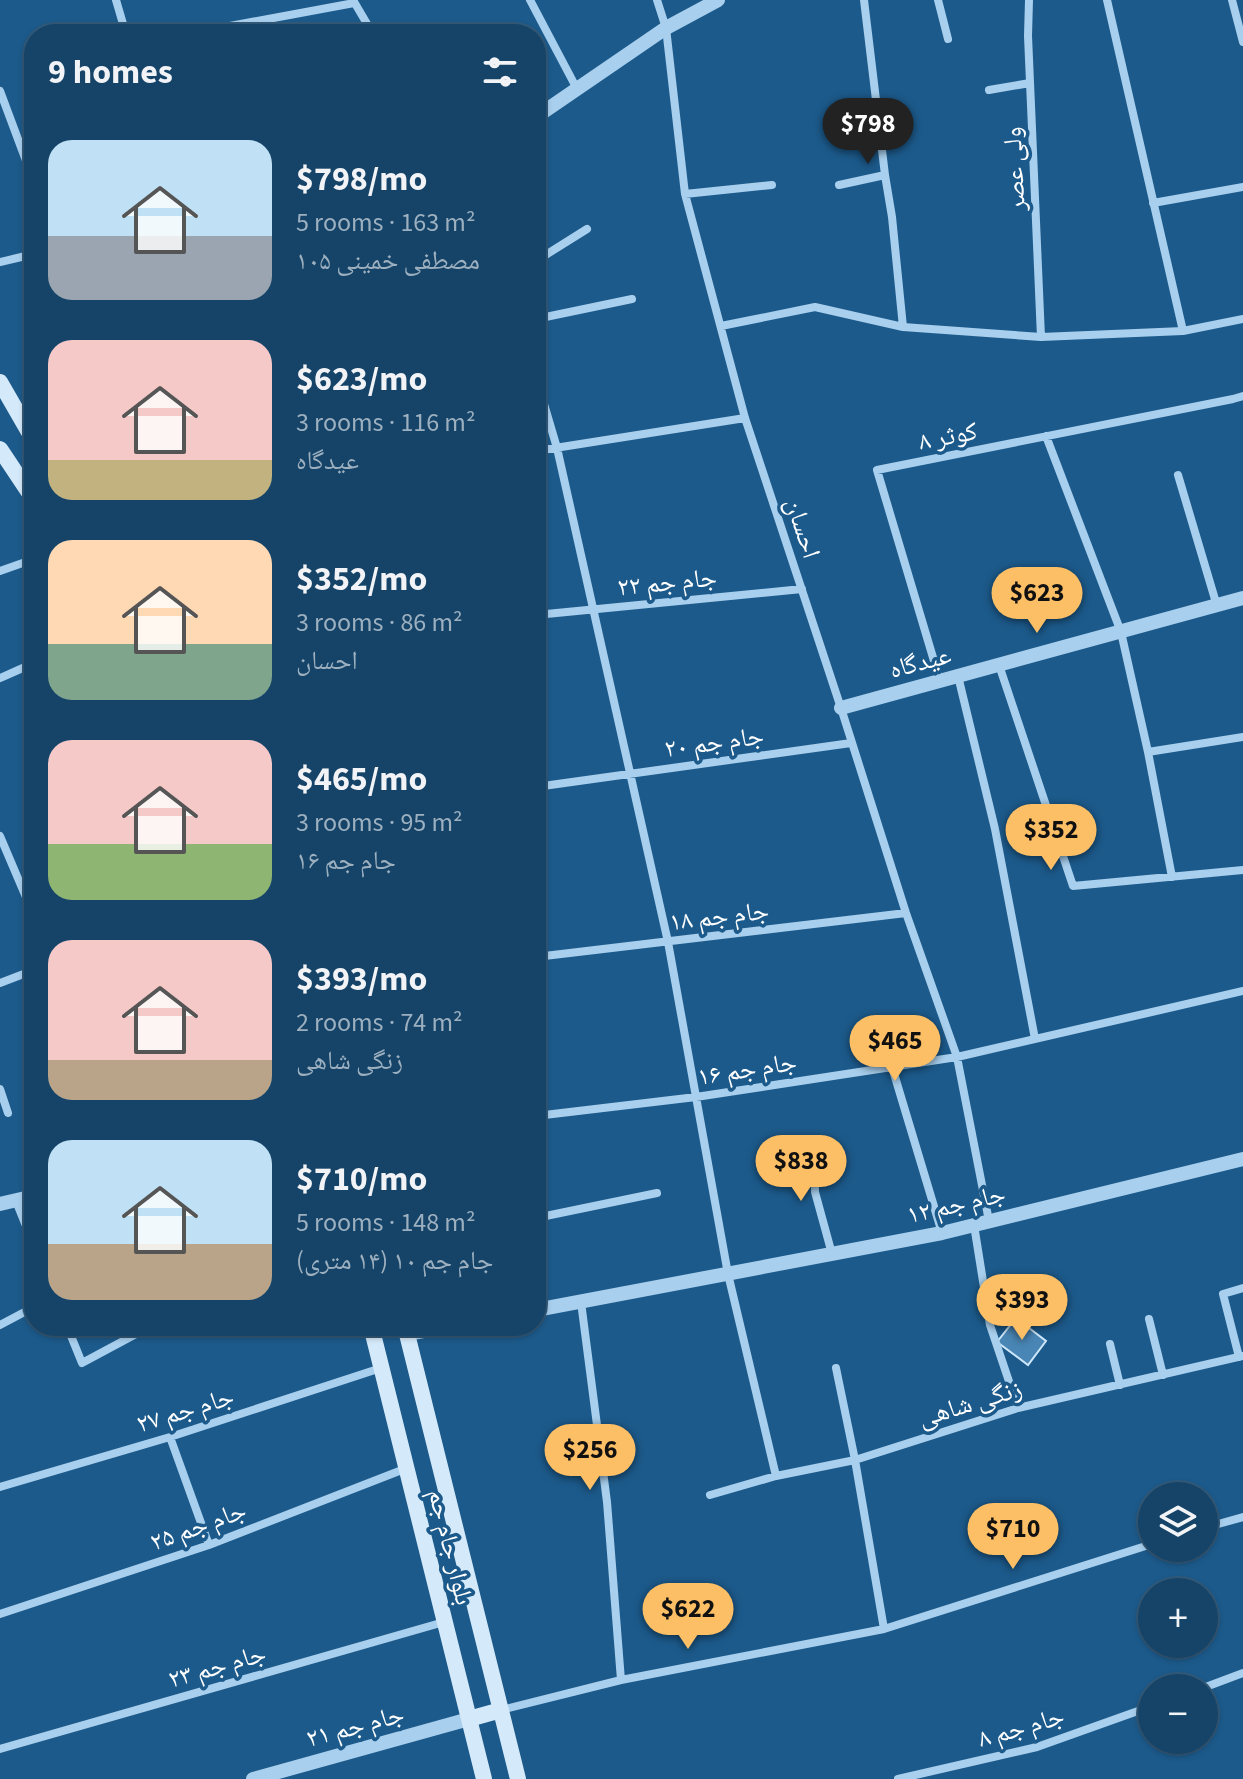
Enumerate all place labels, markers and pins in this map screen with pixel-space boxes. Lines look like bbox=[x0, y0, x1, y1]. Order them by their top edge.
pin: $798 bbox=[821, 98, 915, 166]
pin: $623 bbox=[990, 567, 1084, 635]
pin: $352 bbox=[1004, 804, 1098, 872]
pin: $465 bbox=[848, 1015, 942, 1083]
pin: $838 bbox=[754, 1135, 848, 1203]
pin: $393 bbox=[975, 1274, 1069, 1342]
pin: $256 bbox=[543, 1424, 637, 1492]
pin: $710 bbox=[966, 1503, 1060, 1571]
pin: $622 bbox=[641, 1583, 735, 1651]

